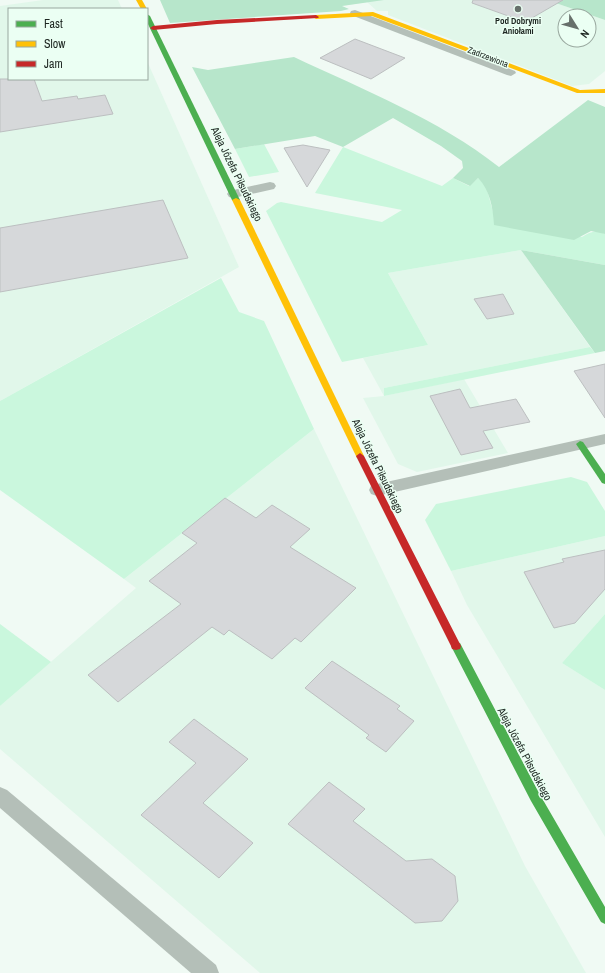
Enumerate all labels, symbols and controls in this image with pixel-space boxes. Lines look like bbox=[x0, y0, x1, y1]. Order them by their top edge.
marker: Pod Dobrymi Aniołami bbox=[513, 4, 523, 14]
legend bbox=[8, 8, 148, 80]
north arrow bbox=[557, 8, 597, 48]
place label: Pod Dobrymi Aniołami bbox=[495, 15, 541, 37]
text: Fast bbox=[44, 16, 63, 32]
text: N bbox=[577, 27, 593, 41]
text: Slow bbox=[44, 36, 66, 52]
street label: Zadrzewiona bbox=[466, 44, 510, 70]
text: Jam bbox=[44, 56, 63, 72]
street label: Aleja Józefa Piłsudskiego bbox=[208, 124, 266, 223]
street label: Aleja Józefa Piłsudskiego bbox=[349, 416, 407, 515]
street label: Aleja Józefa Piłsudskiego bbox=[494, 704, 555, 803]

